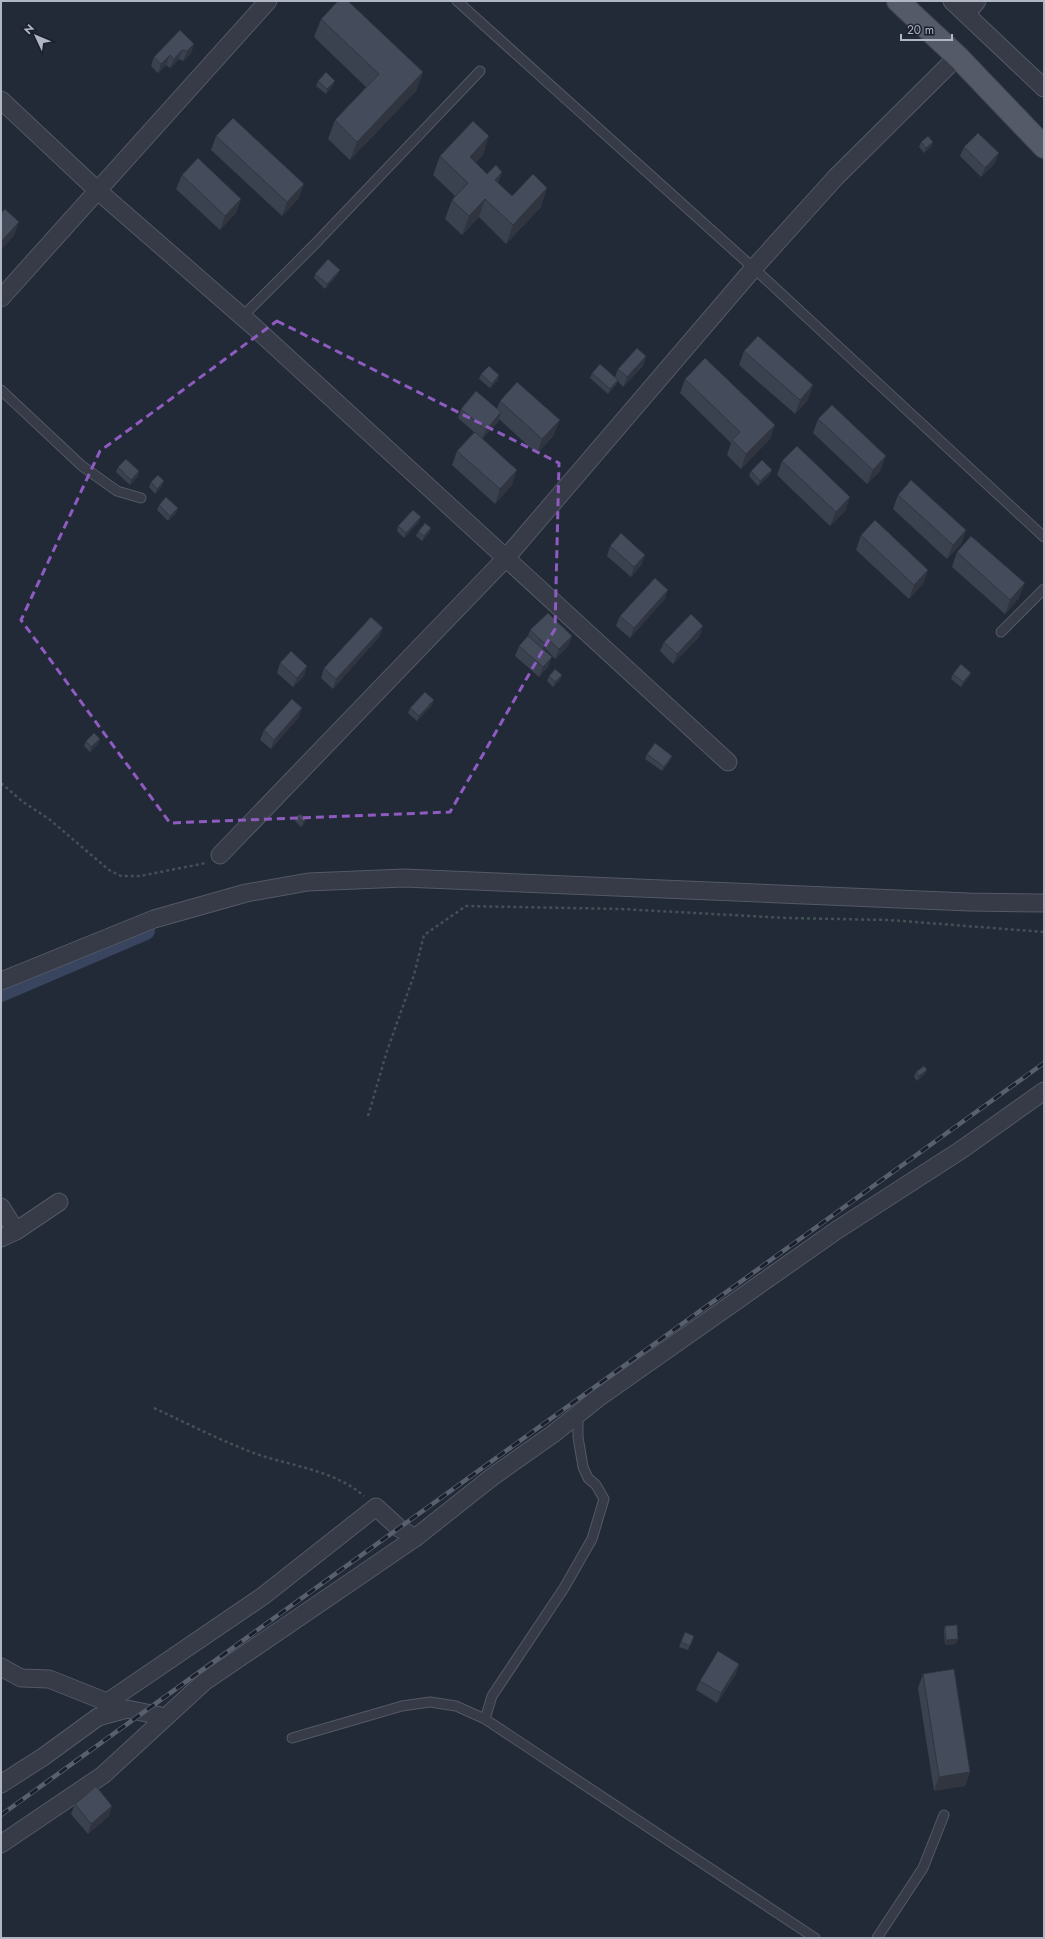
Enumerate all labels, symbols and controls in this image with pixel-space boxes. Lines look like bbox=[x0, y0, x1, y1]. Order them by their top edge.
north arrow bbox=[16, 16, 56, 56]
scale bar bbox=[901, 16, 952, 42]
text: N bbox=[20, 20, 38, 38]
text: 20 m bbox=[907, 21, 934, 39]

